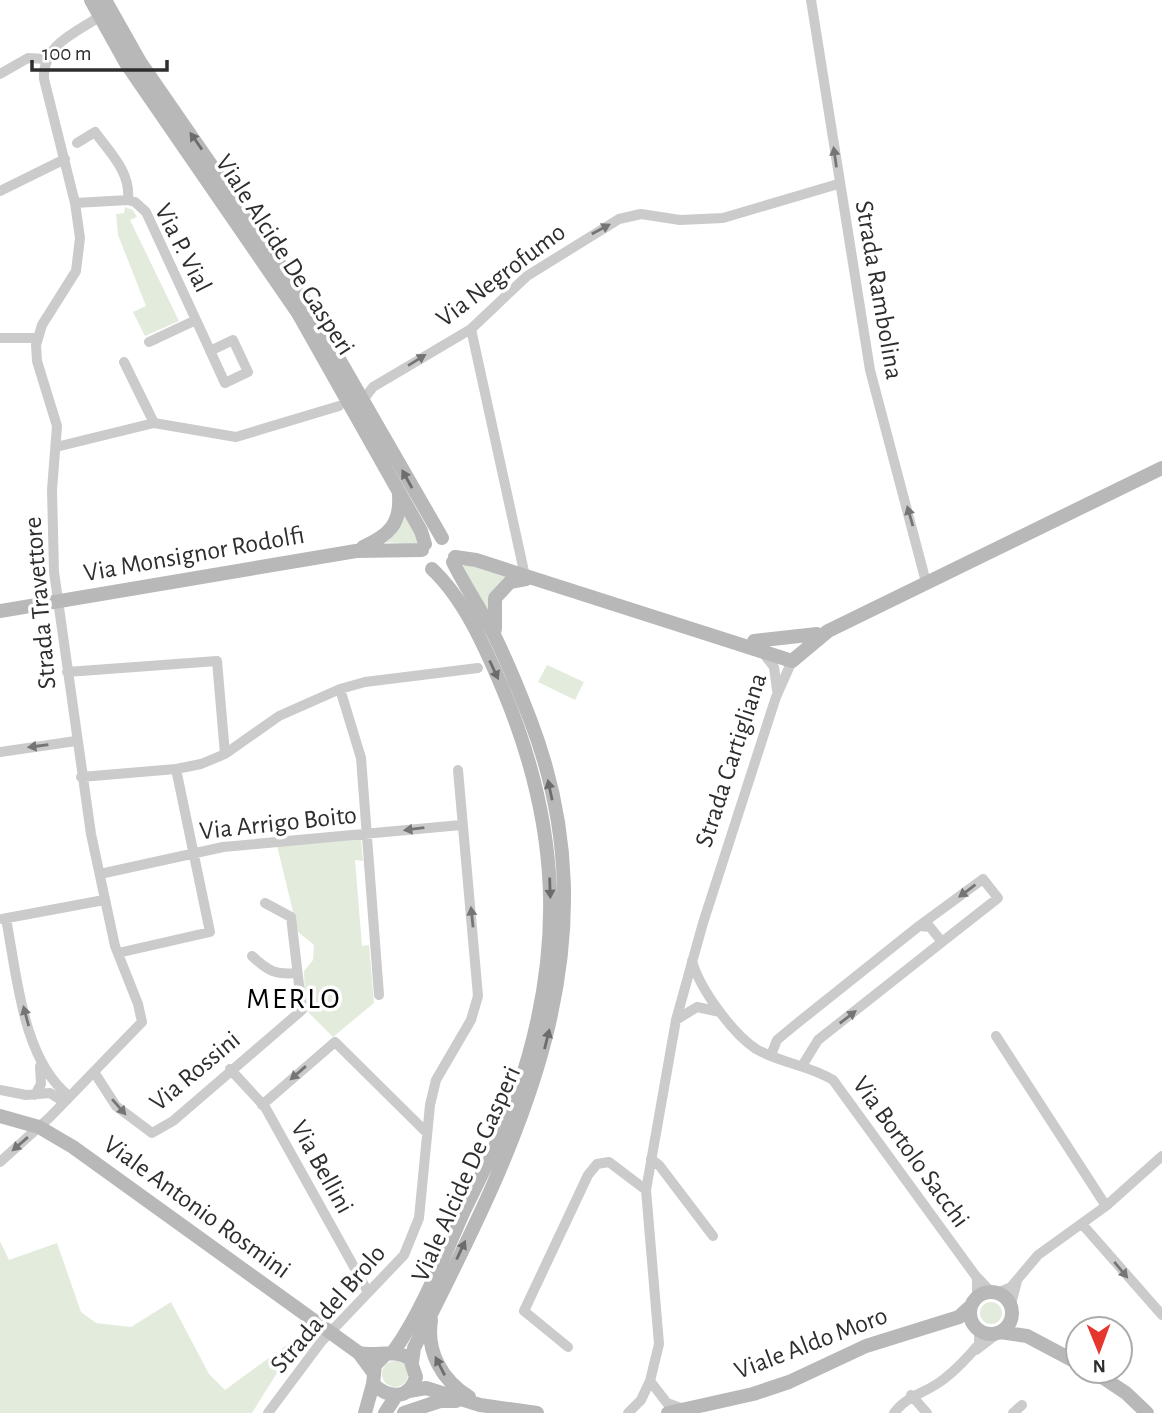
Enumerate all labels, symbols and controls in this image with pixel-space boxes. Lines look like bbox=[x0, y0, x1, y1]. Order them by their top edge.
scale bar bbox=[32, 28, 166, 72]
text: 100 m bbox=[42, 43, 92, 64]
one-way arrow bbox=[189, 132, 203, 150]
one-way arrow bbox=[829, 146, 840, 168]
street label: Viale Alcide De Gasperi bbox=[211, 150, 359, 360]
street label: Via P. Vial bbox=[150, 199, 216, 297]
street label: Strada Rambolina bbox=[850, 199, 908, 381]
street label: Via Negrofumo bbox=[432, 218, 570, 332]
one-way arrow bbox=[592, 223, 612, 235]
one-way arrow bbox=[407, 353, 427, 366]
one-way arrow bbox=[401, 470, 413, 489]
one-way arrow bbox=[904, 506, 914, 527]
street label: Strada Travettore bbox=[20, 516, 60, 690]
street label: Via Monsignor Rodolfi bbox=[82, 522, 306, 586]
one-way arrow bbox=[488, 660, 500, 680]
street label: Strada Cartigliana bbox=[691, 670, 771, 850]
one-way arrow bbox=[27, 741, 49, 752]
one-way arrow bbox=[544, 779, 555, 801]
street label: Via Arrigo Boito bbox=[198, 802, 358, 844]
one-way arrow bbox=[403, 823, 425, 834]
one-way arrow bbox=[545, 877, 556, 899]
one-way arrow bbox=[958, 884, 976, 899]
one-way arrow bbox=[466, 906, 477, 928]
district label: MERLO bbox=[246, 984, 342, 1014]
one-way arrow bbox=[20, 1005, 31, 1027]
one-way arrow bbox=[839, 1010, 856, 1025]
street label: Via Rossini bbox=[145, 1026, 245, 1116]
one-way arrow bbox=[541, 1028, 552, 1050]
street label: Viale Alcide De Gasperi bbox=[407, 1062, 525, 1286]
one-way arrow bbox=[290, 1065, 307, 1080]
street label: Via Bortolo Sacchi bbox=[848, 1072, 974, 1232]
one-way arrow bbox=[111, 1098, 127, 1116]
street label: Via Bellini bbox=[286, 1116, 358, 1218]
street label: Viale Antonio Rosmini bbox=[99, 1131, 295, 1283]
one-way arrow bbox=[11, 1136, 29, 1152]
street label: Strada del Brolo bbox=[265, 1240, 391, 1378]
one-way arrow bbox=[455, 1240, 467, 1260]
one-way arrow bbox=[1113, 1262, 1128, 1279]
street label: Viale Aldo Moro bbox=[731, 1302, 891, 1384]
north arrow bbox=[1064, 1315, 1134, 1385]
one-way arrow bbox=[434, 1356, 446, 1376]
text: N bbox=[1092, 1356, 1106, 1375]

